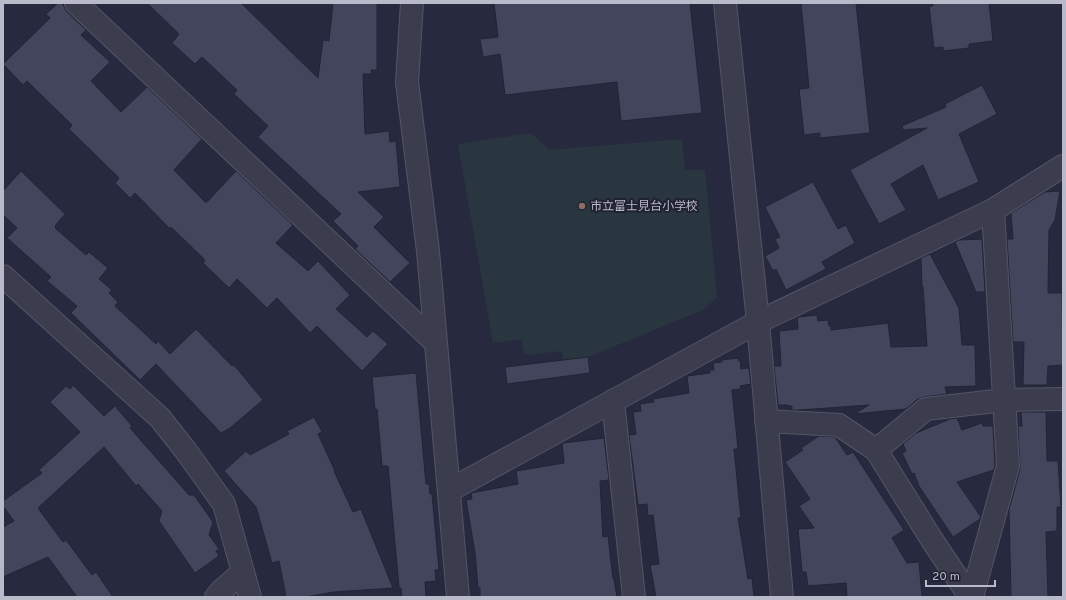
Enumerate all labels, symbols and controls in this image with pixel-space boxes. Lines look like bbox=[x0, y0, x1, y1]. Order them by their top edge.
place label: 市立富士見台小学校 bbox=[590, 199, 698, 215]
marker: 市立富士見台小学校 bbox=[577, 201, 587, 211]
scale bar bbox=[926, 562, 995, 588]
text: 20 m bbox=[932, 569, 960, 585]

